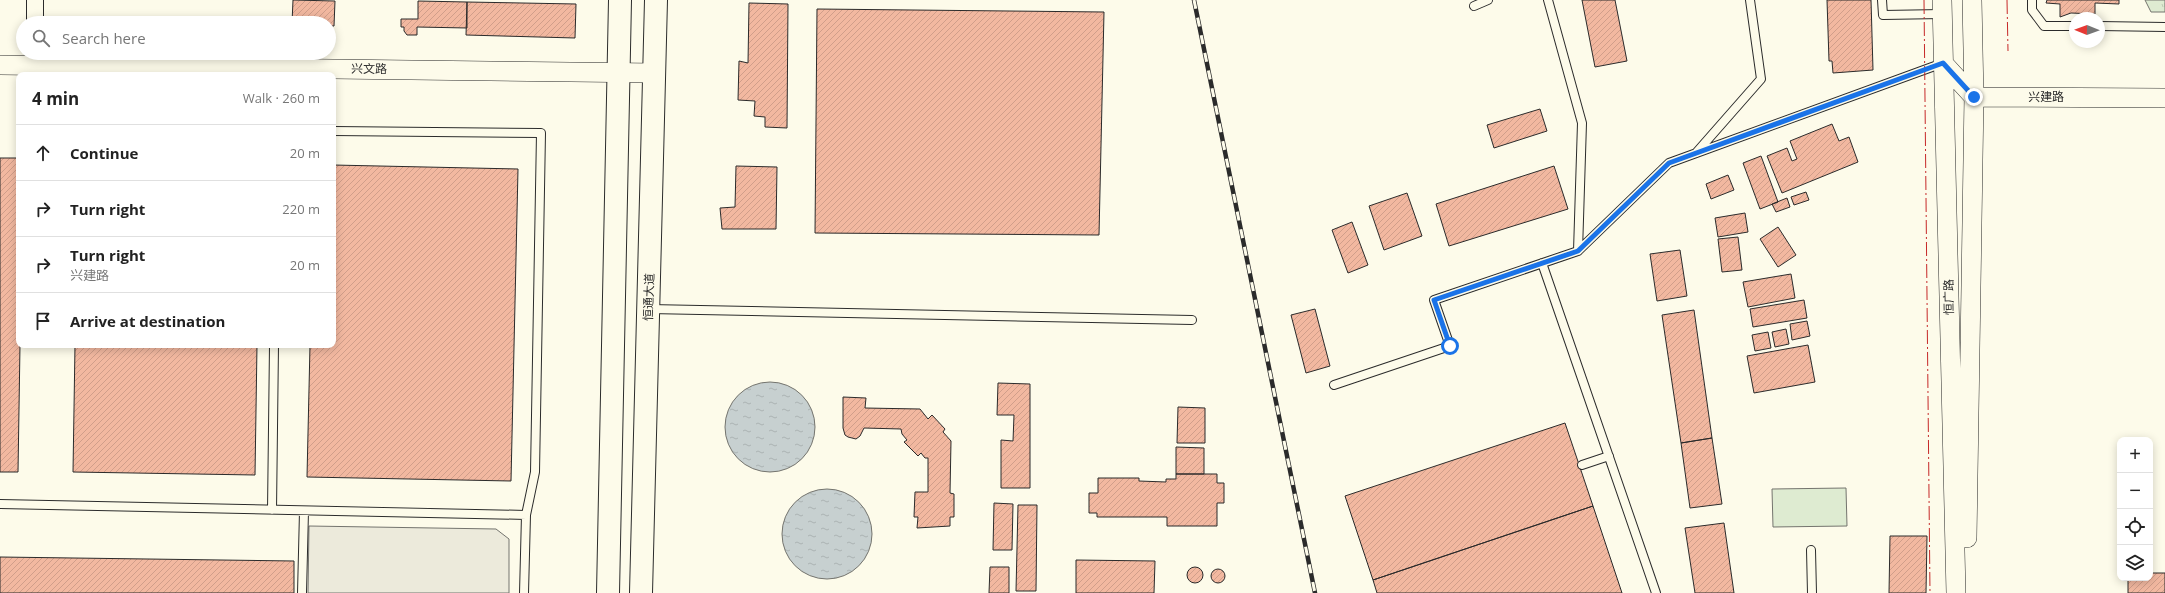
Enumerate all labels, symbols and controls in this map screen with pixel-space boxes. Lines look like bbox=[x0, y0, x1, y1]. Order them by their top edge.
north arrow bbox=[2069, 12, 2105, 48]
search box bbox=[16, 16, 336, 60]
icon: search bbox=[30, 27, 52, 49]
text: Search here bbox=[62, 28, 146, 48]
street label: 兴文路 bbox=[351, 60, 387, 77]
text: 4 min bbox=[32, 87, 79, 110]
route end bbox=[1965, 88, 1983, 106]
street label: 兴建路 bbox=[2028, 88, 2064, 105]
text: Walk · 260 m bbox=[243, 89, 320, 107]
icon: ahead bbox=[32, 142, 54, 164]
text: Continue bbox=[70, 143, 138, 163]
text: 20 m bbox=[290, 144, 320, 162]
icon: right bbox=[32, 198, 54, 220]
text: Turn right bbox=[70, 199, 145, 219]
text: 220 m bbox=[282, 200, 320, 218]
text: Turn right bbox=[70, 245, 145, 265]
icon: right bbox=[32, 254, 54, 276]
text: 20 m bbox=[290, 256, 320, 274]
text: 兴建路 bbox=[70, 266, 109, 284]
street label: 恒通大道 bbox=[639, 273, 658, 321]
street label: 恒广路 bbox=[1940, 279, 1957, 315]
icon: arrive bbox=[32, 310, 54, 332]
text: Arrive at destination bbox=[70, 311, 225, 331]
route start bbox=[1441, 337, 1459, 355]
map controls bbox=[2117, 437, 2153, 581]
button: + bbox=[2117, 437, 2153, 473]
button: − bbox=[2117, 473, 2153, 509]
button: locate bbox=[2117, 509, 2153, 545]
button: layers bbox=[2117, 545, 2153, 581]

